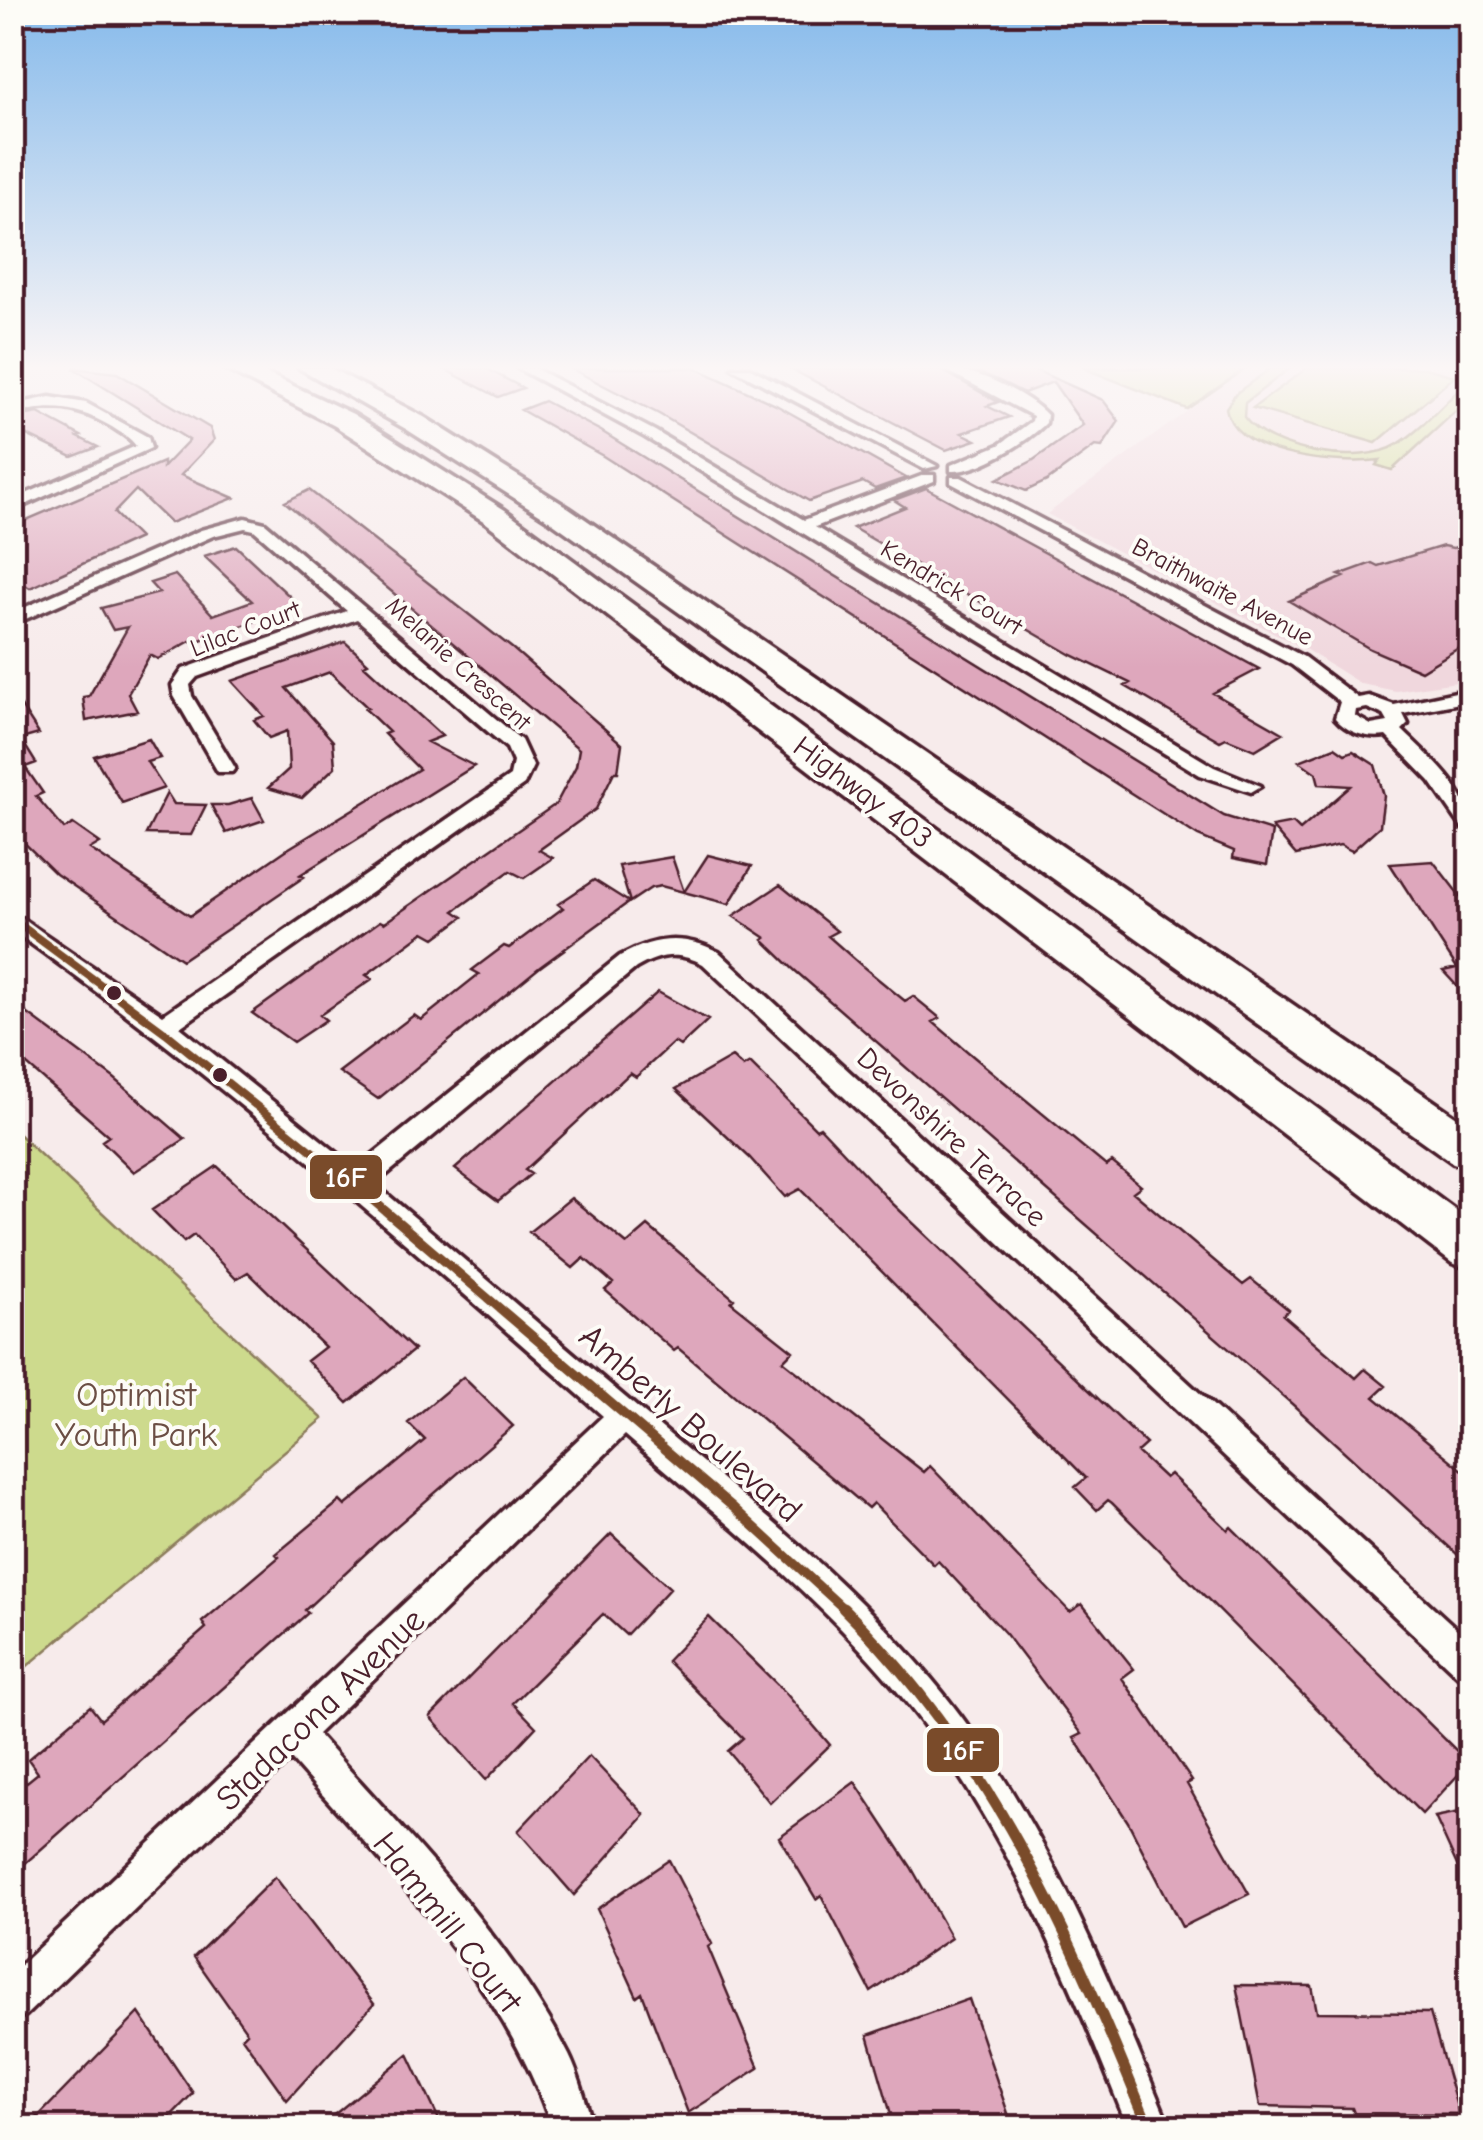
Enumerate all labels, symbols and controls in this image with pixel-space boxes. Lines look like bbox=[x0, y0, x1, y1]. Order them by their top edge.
street label: Braithwaite Avenue bbox=[1127, 532, 1318, 651]
street label: Kendrick Court bbox=[876, 534, 1029, 642]
street label: Melanie Crescent bbox=[380, 591, 538, 737]
street label: Lilac Court bbox=[186, 594, 305, 663]
street label: Highway 403 bbox=[786, 729, 939, 856]
unlabelled marker bbox=[104, 983, 124, 1003]
street label: Devonshire Terrace bbox=[850, 1040, 1054, 1234]
unlabelled marker bbox=[210, 1065, 230, 1085]
line badge: 16F bbox=[308, 1153, 384, 1201]
text: 16F bbox=[325, 1162, 368, 1194]
street label: Amberly Boulevard bbox=[571, 1316, 810, 1531]
park label: Optimist Youth Park bbox=[55, 1374, 217, 1455]
street label: Stadacona Avenue bbox=[208, 1599, 433, 1819]
line badge: 16F bbox=[925, 1726, 1001, 1774]
text: 16F bbox=[942, 1735, 985, 1767]
street label: Hammill Court bbox=[364, 1824, 531, 2022]

